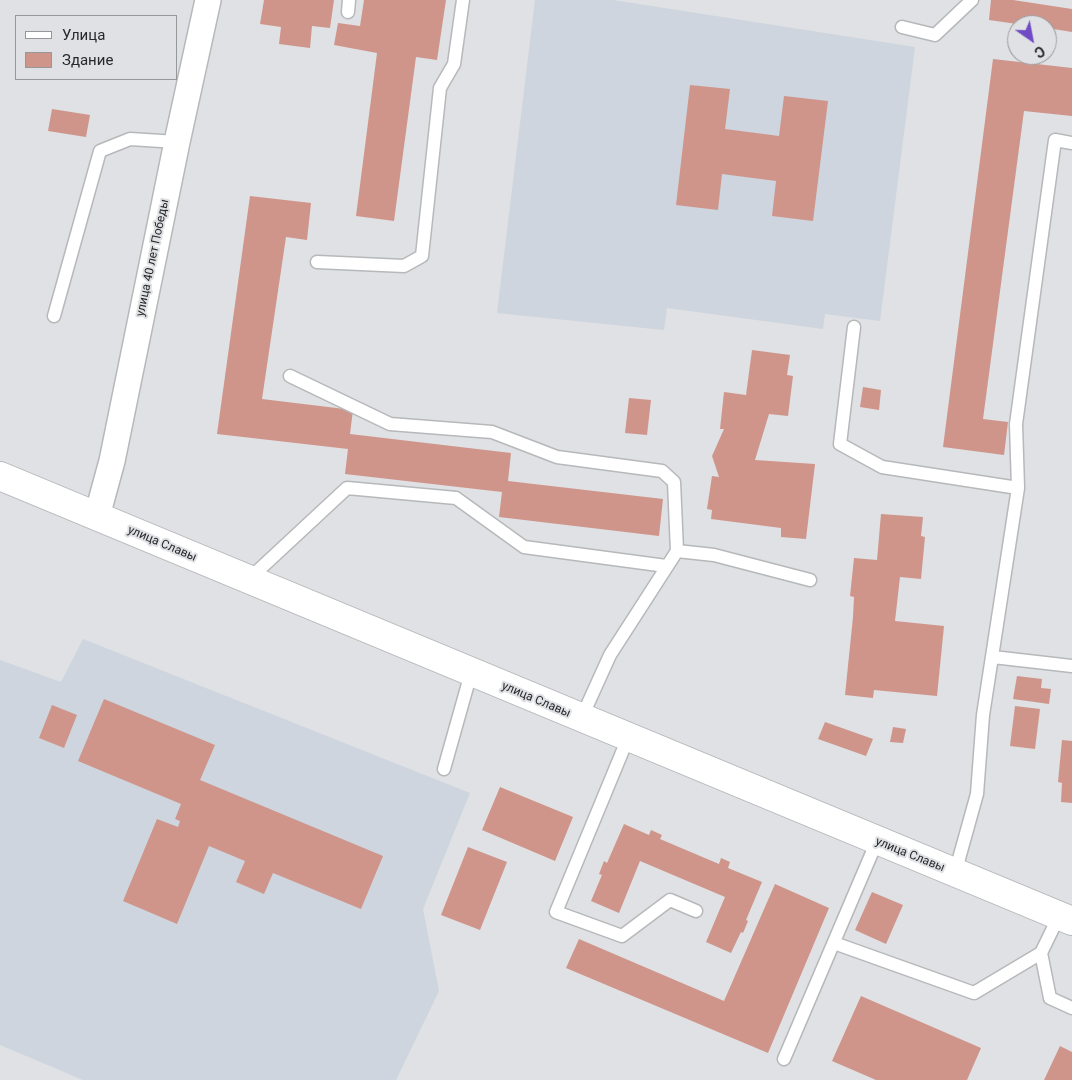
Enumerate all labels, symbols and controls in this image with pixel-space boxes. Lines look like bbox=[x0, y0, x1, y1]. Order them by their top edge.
legend bbox=[15, 15, 178, 80]
north arrow bbox=[1007, 15, 1057, 65]
text: Улица bbox=[62, 26, 105, 44]
text: С bbox=[1031, 43, 1048, 61]
text: Здание bbox=[62, 51, 113, 69]
street label: улица 40 лет Победы bbox=[134, 198, 172, 318]
street label: улица Славы bbox=[125, 523, 199, 565]
street label: улица Славы bbox=[499, 679, 573, 721]
street label: улица Славы bbox=[873, 835, 947, 875]

